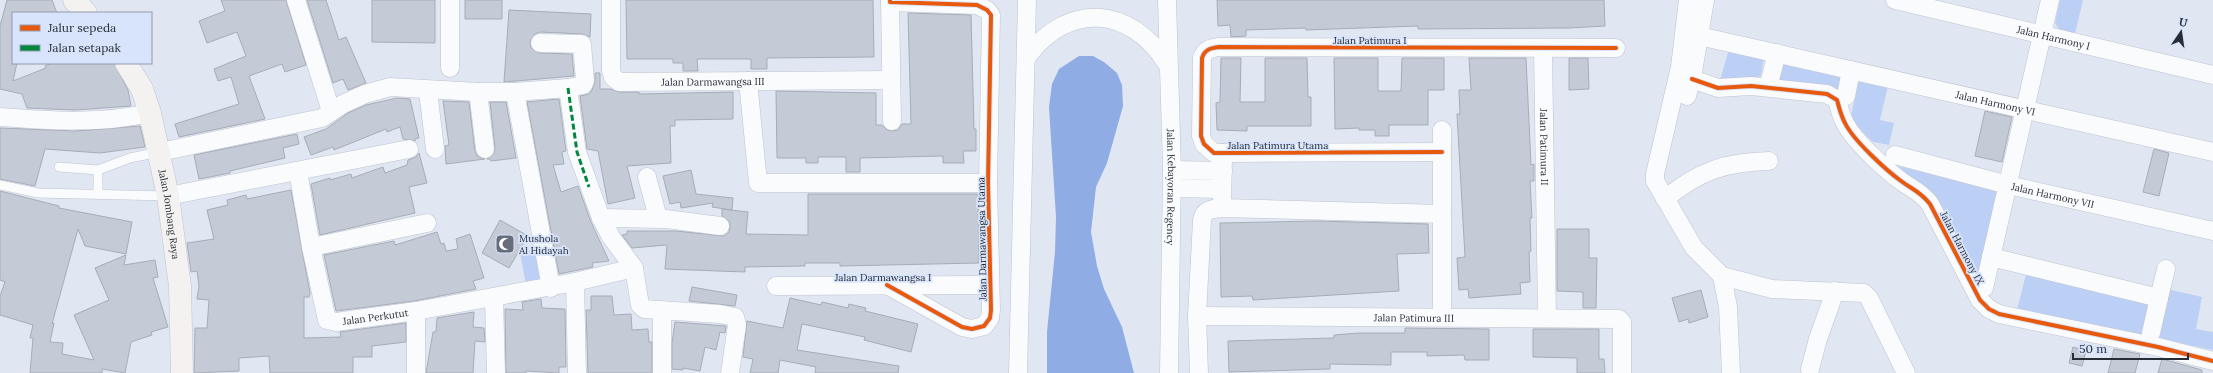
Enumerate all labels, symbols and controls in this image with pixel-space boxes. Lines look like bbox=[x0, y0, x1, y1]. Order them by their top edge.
legend bbox=[12, 12, 152, 64]
north arrow bbox=[2161, 12, 2201, 52]
text: U bbox=[2178, 14, 2190, 30]
text: Jalur sepeda bbox=[47, 20, 116, 35]
street label: Jalan Harmony I bbox=[2015, 22, 2092, 52]
street label: Jalan Patimura I bbox=[1332, 34, 1407, 47]
text: Jalan setapak bbox=[47, 40, 122, 55]
street label: Jalan Darmawangsa III bbox=[660, 74, 765, 88]
street label: Jalan Harmony VI bbox=[1953, 87, 2037, 118]
street label: Jalan Patimura II bbox=[1537, 107, 1552, 186]
street label: Jalan Kebayoran Regency bbox=[1164, 127, 1179, 246]
street label: Jalan Patimura Utama bbox=[1227, 139, 1328, 152]
street label: Jalan Jombang Raya bbox=[156, 167, 183, 260]
street label: Jalan Darmawangsa Utama bbox=[974, 177, 990, 302]
street label: Jalan Harmony VII bbox=[2009, 179, 2096, 211]
street label: Jalan Harmony IX bbox=[1937, 208, 1987, 287]
place label: Mushola Al Hidayah bbox=[518, 232, 569, 257]
mosque icon: Mushola Al Hidayah bbox=[494, 233, 516, 255]
street label: Jalan Darmawangsa I bbox=[834, 271, 931, 284]
street label: Jalan Perkutut bbox=[341, 306, 409, 328]
street label: Jalan Patimura III bbox=[1373, 311, 1454, 324]
scale bar bbox=[2073, 335, 2188, 361]
text: 50 m bbox=[2079, 341, 2107, 356]

